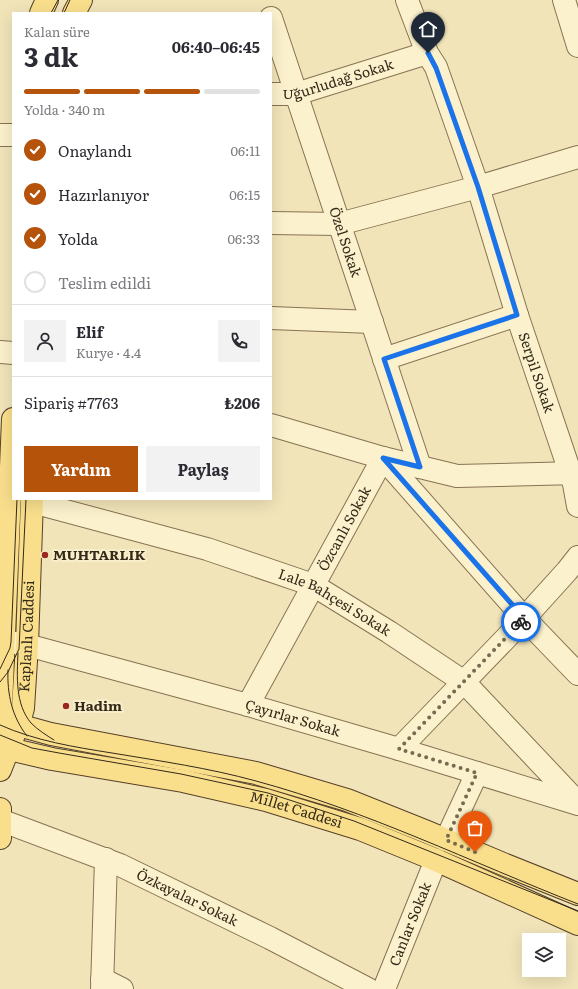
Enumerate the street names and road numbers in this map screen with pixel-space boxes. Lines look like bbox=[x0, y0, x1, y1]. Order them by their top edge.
street label: Uğurludağ Sokak bbox=[282, 53, 396, 103]
street label: Özel Sokak bbox=[325, 204, 367, 280]
street label: Serpil Sokak bbox=[514, 329, 560, 416]
street label: Özcanlı Sokak bbox=[312, 482, 375, 574]
street label: Lale Bahçesi Sokak bbox=[276, 563, 396, 640]
street label: Kaplanlı Caddesi bbox=[13, 580, 38, 693]
street label: Çayırlar Sokak bbox=[243, 694, 343, 741]
street label: Millet Caddesi bbox=[248, 786, 345, 832]
street label: Özkayalar Sokak bbox=[134, 864, 242, 930]
street label: Canlar Sokak bbox=[383, 878, 435, 969]

